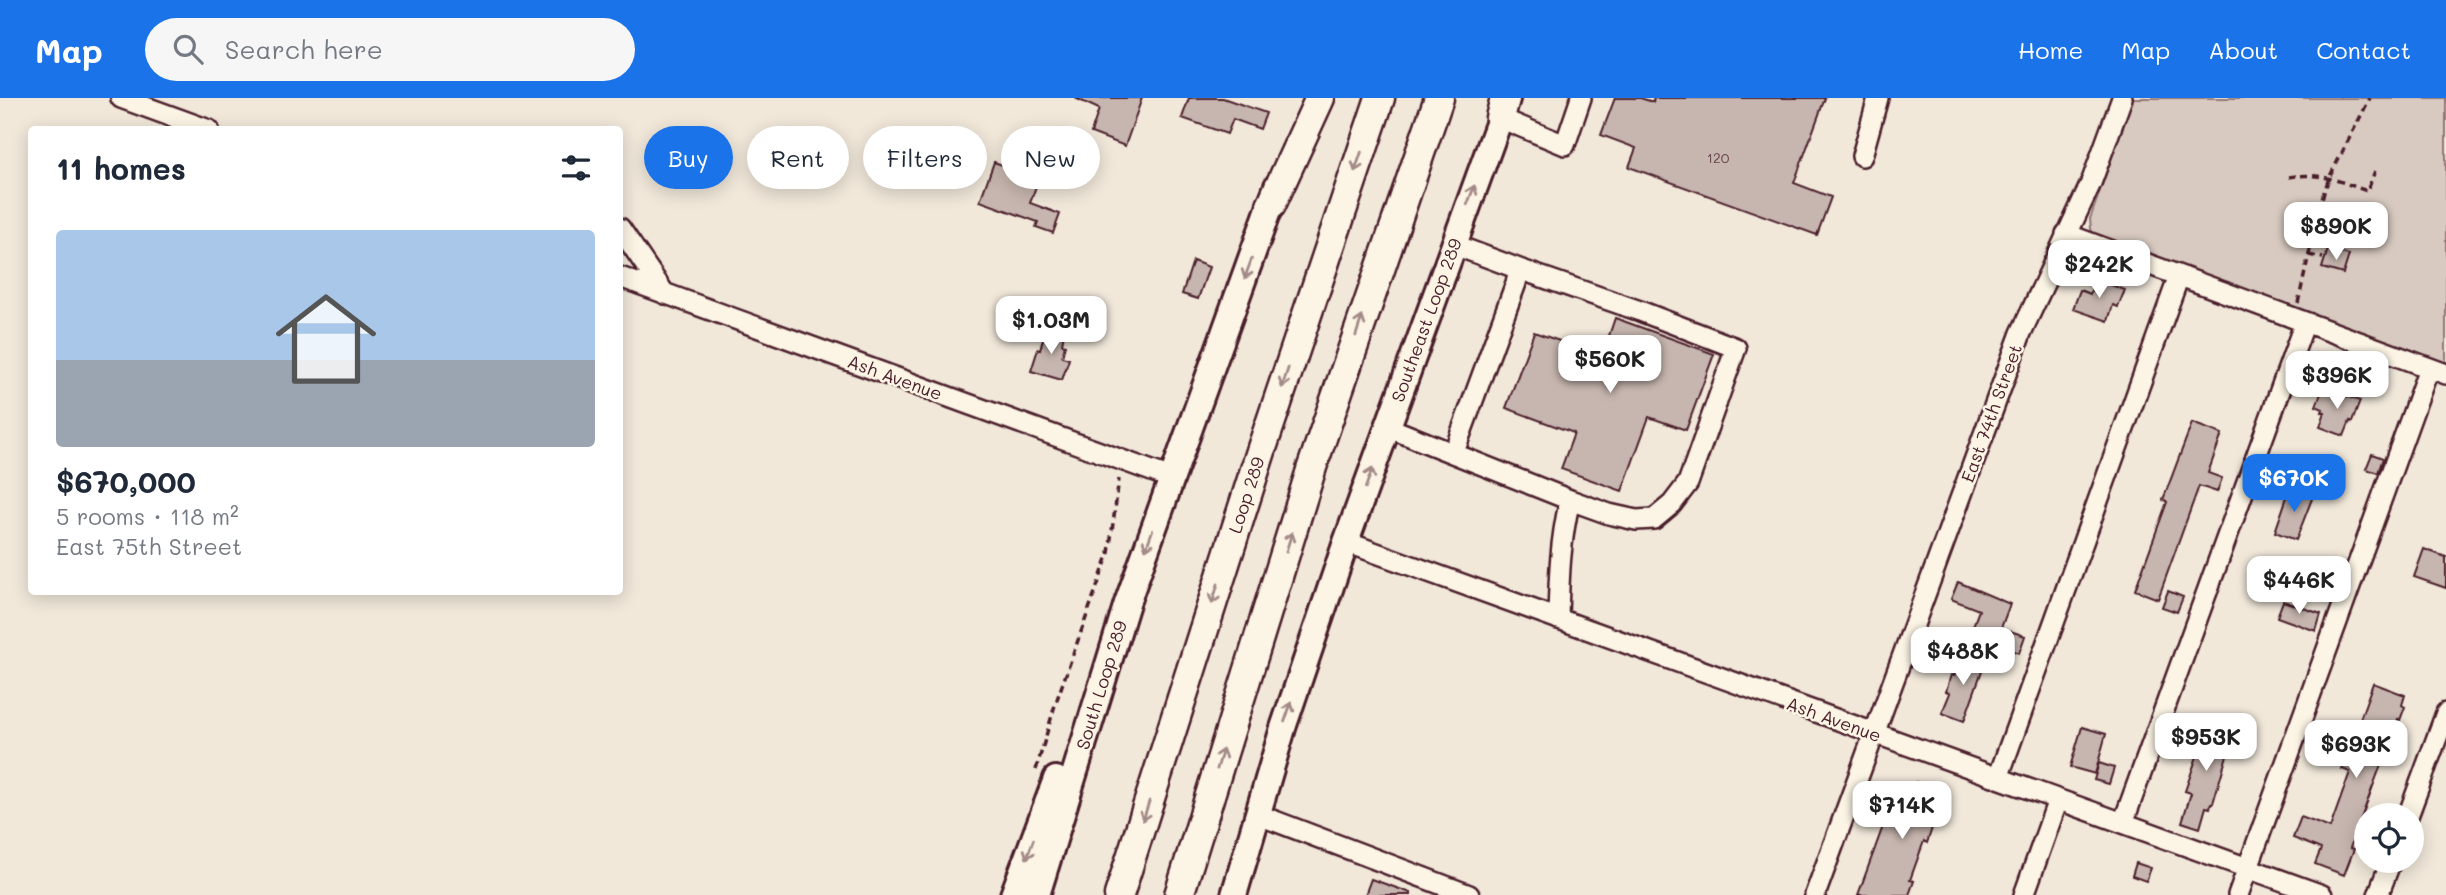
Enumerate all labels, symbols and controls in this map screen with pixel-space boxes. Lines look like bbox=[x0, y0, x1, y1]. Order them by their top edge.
search box bbox=[145, 18, 635, 81]
text: Map bbox=[35, 28, 103, 71]
icon: search bbox=[169, 30, 207, 68]
text: Search here bbox=[225, 32, 383, 66]
text: Home bbox=[2018, 34, 2083, 65]
text: Map bbox=[2121, 34, 2170, 65]
text: About bbox=[2208, 34, 2278, 65]
text: Contact bbox=[2316, 34, 2411, 65]
chip: Buy bbox=[644, 126, 733, 189]
chip: Rent bbox=[747, 126, 849, 189]
chip: Filters bbox=[863, 126, 987, 189]
chip: New bbox=[1001, 126, 1100, 189]
text: 11 homes bbox=[56, 148, 186, 188]
house number: 120 bbox=[1707, 148, 1730, 167]
icon: filters bbox=[557, 149, 595, 187]
one-way arrow bbox=[1351, 151, 1363, 173]
one-way arrow bbox=[1466, 184, 1478, 206]
pin: $890K bbox=[2287, 202, 2385, 262]
text: $890K bbox=[2300, 210, 2372, 240]
street label: Southeast Loop 289 bbox=[1385, 234, 1467, 405]
pin: $242K bbox=[2050, 240, 2148, 300]
text: $242K bbox=[2064, 248, 2134, 278]
one-way arrow bbox=[1240, 257, 1253, 279]
icon: home bbox=[263, 276, 389, 402]
pin: $1.03M bbox=[994, 296, 1108, 356]
text: $1.03M bbox=[1012, 304, 1090, 334]
one-way arrow bbox=[1353, 315, 1366, 337]
pin: $560K bbox=[1561, 336, 1659, 395]
street label: East 74th Street bbox=[1955, 340, 2027, 486]
text: $560K bbox=[1574, 343, 1646, 373]
street label: Ash Avenue bbox=[844, 349, 946, 405]
pin: $396K bbox=[2288, 352, 2386, 411]
text: $396K bbox=[2302, 359, 2372, 389]
one-way arrow bbox=[1278, 367, 1291, 389]
street label: Loop 289 bbox=[1222, 453, 1270, 536]
pin: $670K bbox=[2245, 454, 2343, 514]
text: $670,000 bbox=[56, 461, 196, 501]
text: $670K bbox=[2259, 462, 2329, 492]
one-way arrow bbox=[1364, 467, 1376, 489]
text: 5 rooms · 118 m² bbox=[56, 501, 239, 531]
one-way arrow bbox=[1142, 529, 1154, 551]
text: East 75th Street bbox=[56, 531, 242, 561]
one-way arrow bbox=[1283, 532, 1296, 554]
pin: $446K bbox=[2250, 556, 2348, 616]
text: $446K bbox=[2263, 564, 2335, 594]
one-way arrow bbox=[1207, 583, 1220, 605]
street label: South Loop 289 bbox=[1070, 617, 1132, 752]
pin: $488K bbox=[1914, 628, 2012, 687]
text: $488K bbox=[1927, 635, 1999, 665]
street label: Ash Avenue bbox=[1783, 691, 1885, 747]
one-way arrow bbox=[1282, 701, 1295, 723]
pin: $953K bbox=[2157, 714, 2255, 773]
pin: $693K bbox=[2307, 720, 2405, 780]
text: $953K bbox=[2171, 721, 2241, 751]
text: $693K bbox=[2321, 728, 2391, 758]
one-way arrow bbox=[1215, 749, 1228, 771]
pin: $714K bbox=[1853, 782, 1951, 841]
text: $714K bbox=[1869, 789, 1935, 819]
one-way arrow bbox=[1139, 800, 1152, 822]
map controls bbox=[2354, 803, 2424, 873]
button: locate bbox=[2354, 803, 2424, 873]
one-way arrow bbox=[1023, 838, 1036, 860]

